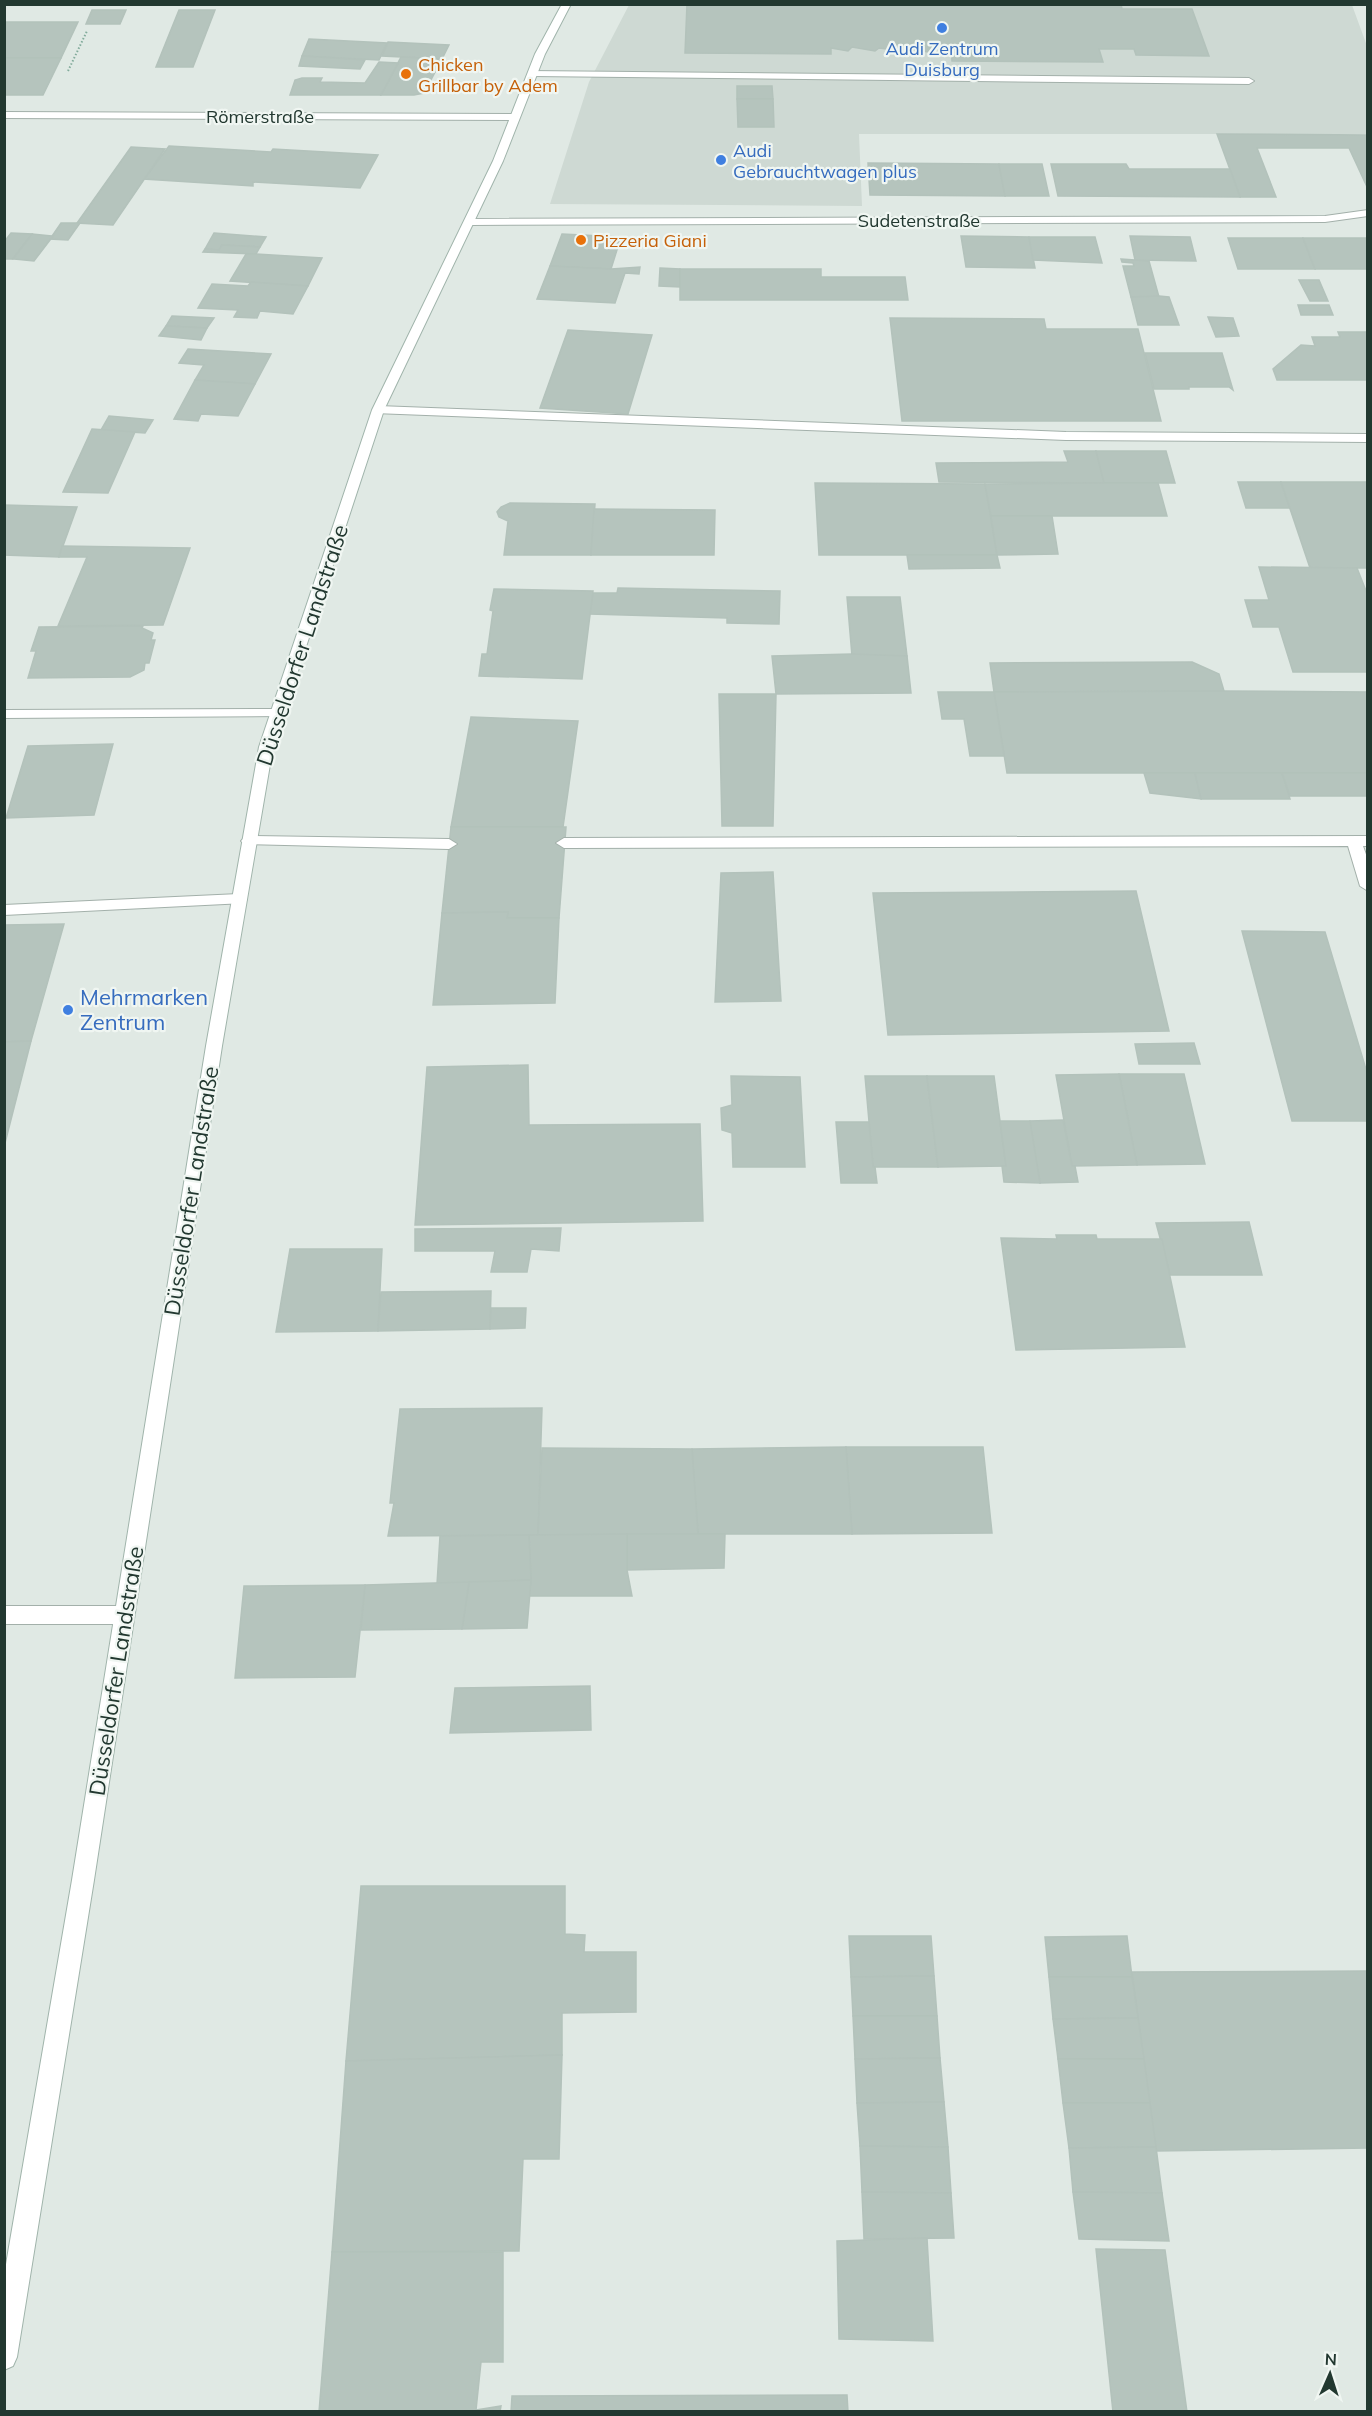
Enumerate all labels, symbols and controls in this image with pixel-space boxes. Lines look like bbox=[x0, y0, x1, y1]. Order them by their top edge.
marker: Audi Zentrum Duisburg bbox=[935, 21, 949, 35]
place label: Audi Zentrum Duisburg bbox=[885, 37, 999, 81]
place label: Chicken Grillbar by Adem bbox=[418, 53, 558, 97]
marker: Chicken Grillbar by Adem bbox=[399, 67, 413, 81]
street label: Römerstraße bbox=[206, 105, 314, 128]
place label: Audi Gebrauchtwagen plus bbox=[733, 139, 917, 183]
marker: Audi Gebrauchtwagen plus bbox=[714, 153, 728, 167]
street label: Sudetenstraße bbox=[858, 209, 980, 232]
place label: Pizzeria Giani bbox=[593, 229, 707, 252]
marker: Pizzeria Giani bbox=[574, 233, 588, 247]
street label: Düsseldorfer Landstraße bbox=[250, 521, 354, 769]
place label: Mehrmarken Zentrum bbox=[80, 983, 208, 1036]
marker: Mehrmarken Zentrum bbox=[61, 1003, 75, 1017]
street label: Düsseldorfer Landstraße bbox=[157, 1064, 225, 1318]
street label: Düsseldorfer Landstraße bbox=[82, 1544, 150, 1798]
north arrow bbox=[1300, 2344, 1360, 2404]
text: N bbox=[1324, 2349, 1337, 2369]

